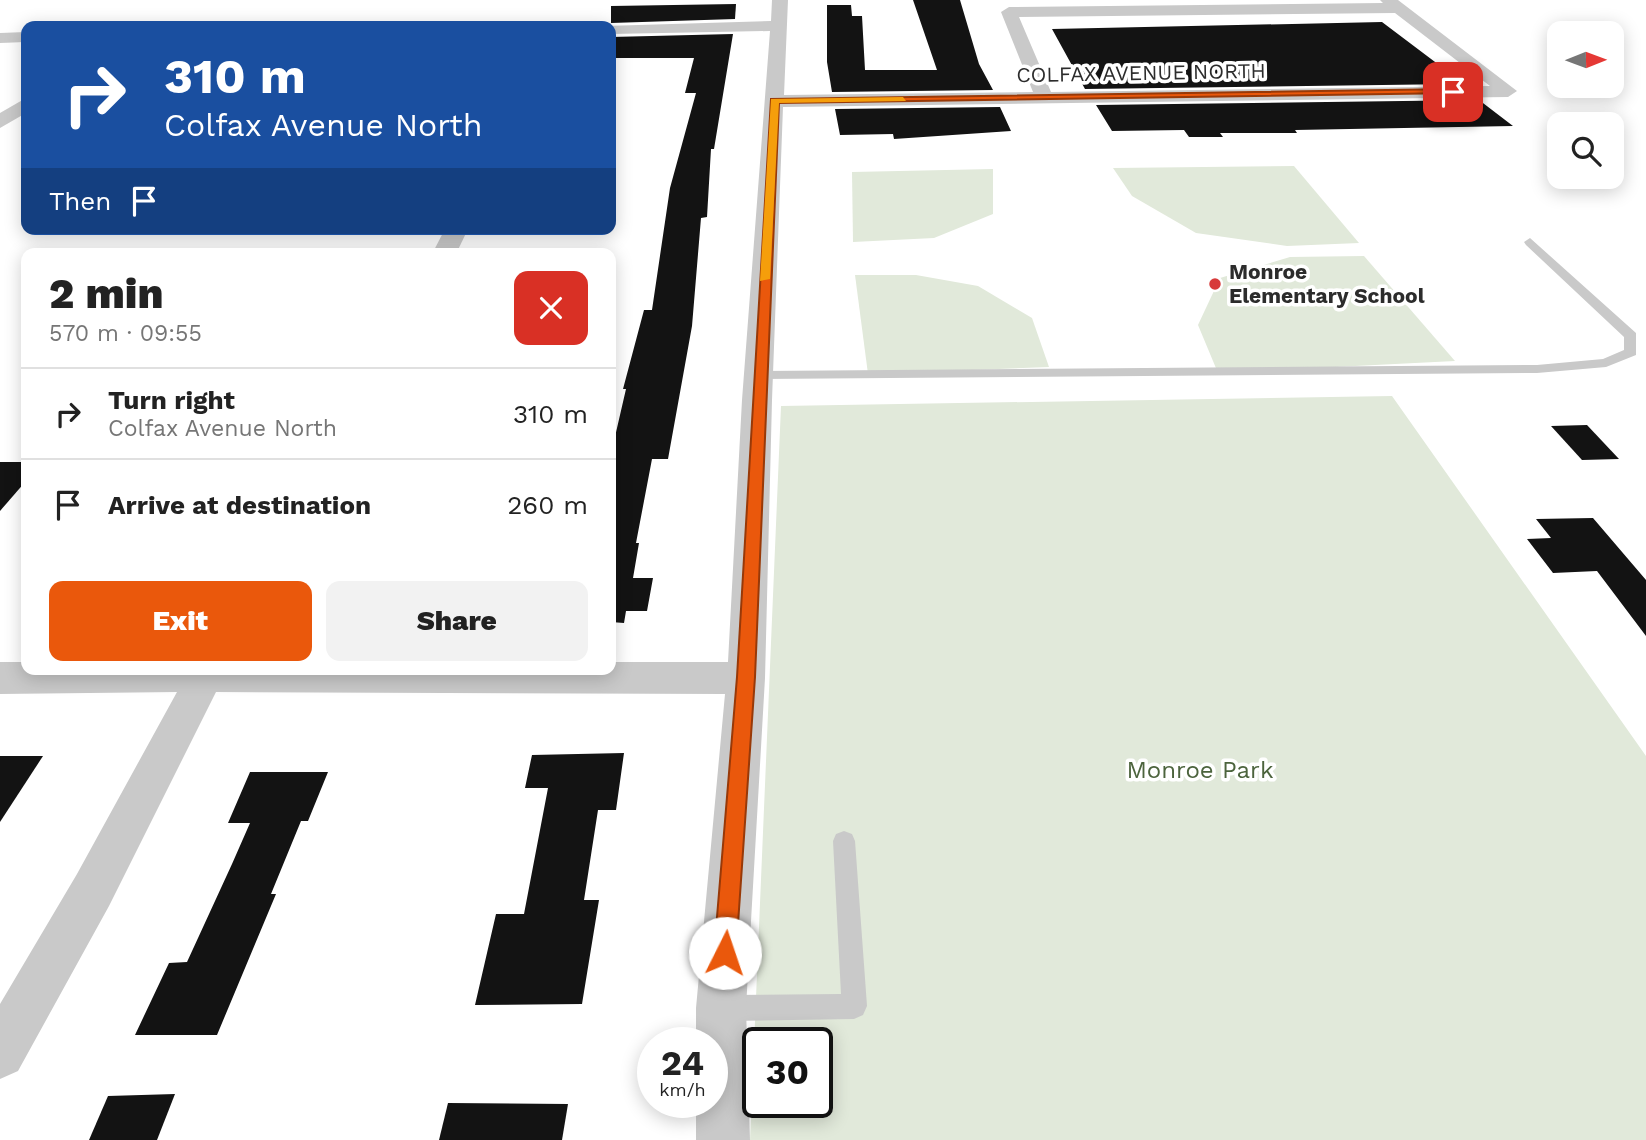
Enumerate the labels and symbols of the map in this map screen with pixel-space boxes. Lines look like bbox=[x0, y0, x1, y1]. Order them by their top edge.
north arrow bbox=[1547, 21, 1624, 98]
street label: COLFAX AVENUE NORTH bbox=[1016, 58, 1266, 87]
pin bbox=[1423, 62, 1483, 122]
place label: Monroe Elementary School bbox=[1229, 259, 1425, 308]
marker: Monroe Elementary School bbox=[1207, 276, 1223, 292]
park label: Monroe Park bbox=[1126, 756, 1274, 784]
position arrow bbox=[688, 916, 762, 990]
speed limit sign: 30 bbox=[742, 1027, 833, 1118]

